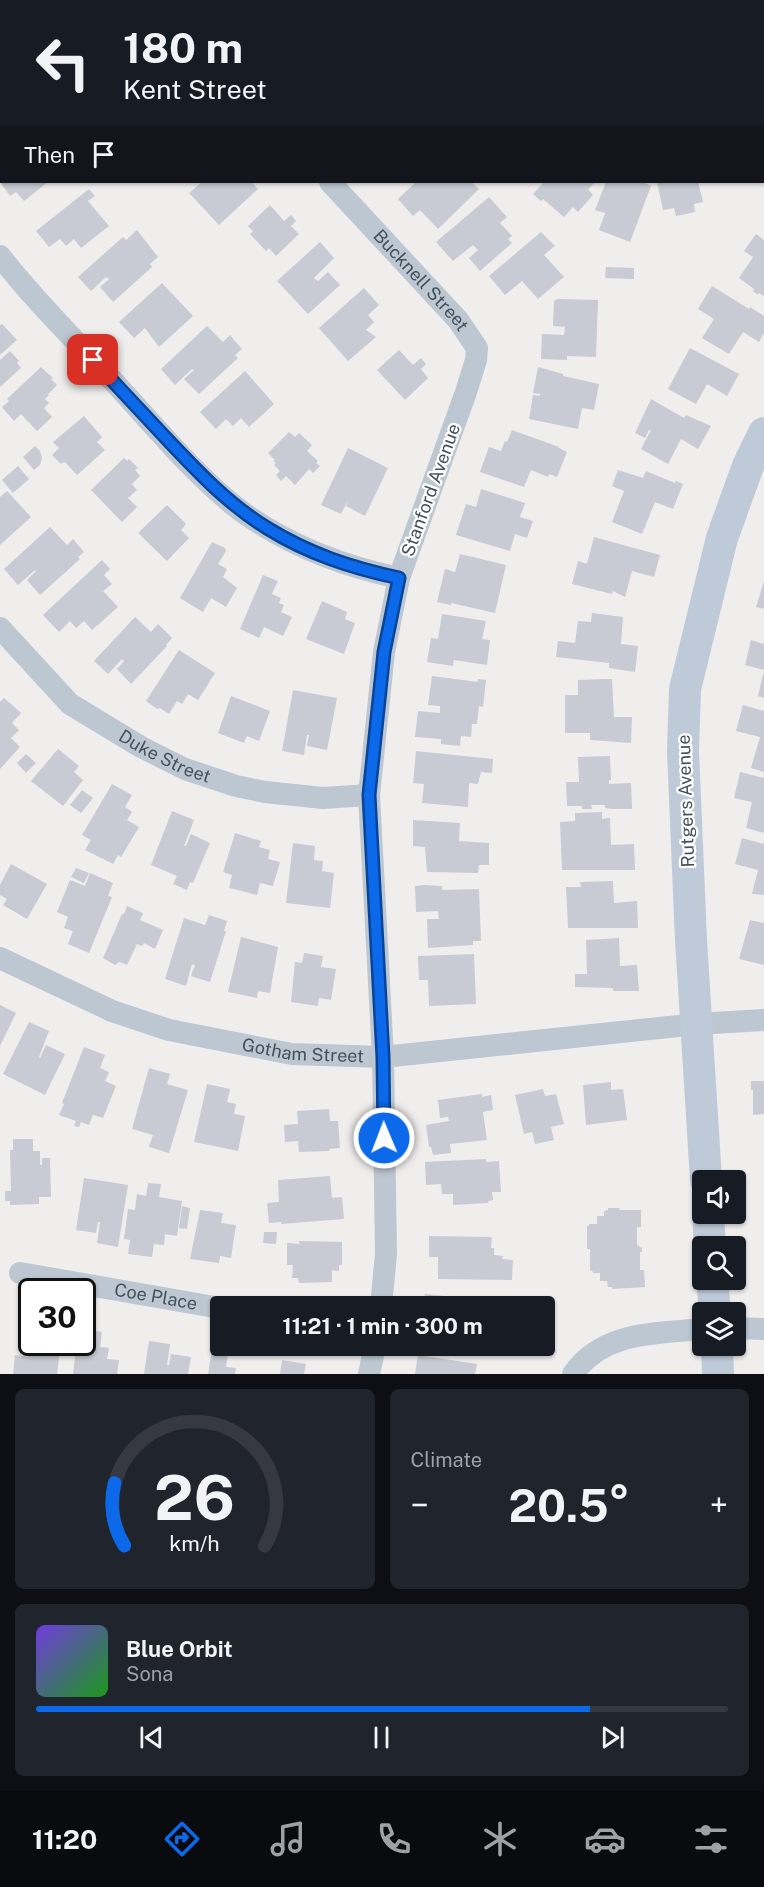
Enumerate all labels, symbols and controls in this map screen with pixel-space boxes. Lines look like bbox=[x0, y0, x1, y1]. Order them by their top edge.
text: 180 m bbox=[123, 23, 243, 72]
icon: left bbox=[24, 24, 102, 102]
text: Kent Street bbox=[123, 73, 267, 105]
icon: arrive bbox=[87, 138, 120, 171]
text: Then bbox=[24, 142, 75, 168]
street label: Bucknell Street bbox=[369, 225, 473, 335]
pin bbox=[67, 334, 118, 385]
icon: arrive bbox=[76, 343, 109, 376]
street label: Stanford Avenue bbox=[397, 421, 464, 559]
street label: Duke Street bbox=[115, 725, 214, 787]
street label: Rutgers Avenue bbox=[673, 734, 698, 868]
street label: Gotham Street bbox=[240, 1033, 364, 1066]
position arrow bbox=[352, 1106, 416, 1170]
map controls bbox=[692, 1170, 746, 1356]
button: sound bbox=[692, 1170, 746, 1224]
button: search bbox=[692, 1236, 746, 1290]
speed limit sign: 30 bbox=[18, 1278, 96, 1356]
street label: Coe Place bbox=[113, 1279, 199, 1314]
button: layers bbox=[692, 1302, 746, 1356]
text: 11:21 · 1 min · 300 m bbox=[282, 1313, 483, 1339]
text: Climate bbox=[411, 1448, 482, 1472]
text: 26 bbox=[154, 1461, 235, 1534]
text: 20.5° bbox=[509, 1479, 630, 1532]
text: − bbox=[411, 1486, 429, 1524]
text: + bbox=[710, 1486, 728, 1524]
text: km/h bbox=[170, 1531, 220, 1556]
text: Blue Orbit bbox=[126, 1636, 233, 1662]
text: Sona bbox=[126, 1662, 173, 1686]
icon: previous bbox=[135, 1721, 168, 1754]
icon: pause bbox=[365, 1721, 398, 1754]
icon: next bbox=[596, 1721, 629, 1754]
icon: directions bbox=[161, 1818, 203, 1860]
icon: music bbox=[267, 1818, 309, 1860]
icon: phone bbox=[373, 1818, 415, 1860]
icon: climate bbox=[479, 1818, 521, 1860]
icon: car bbox=[584, 1818, 626, 1860]
icon: filters bbox=[690, 1818, 732, 1860]
text: 11:20 bbox=[32, 1823, 97, 1855]

